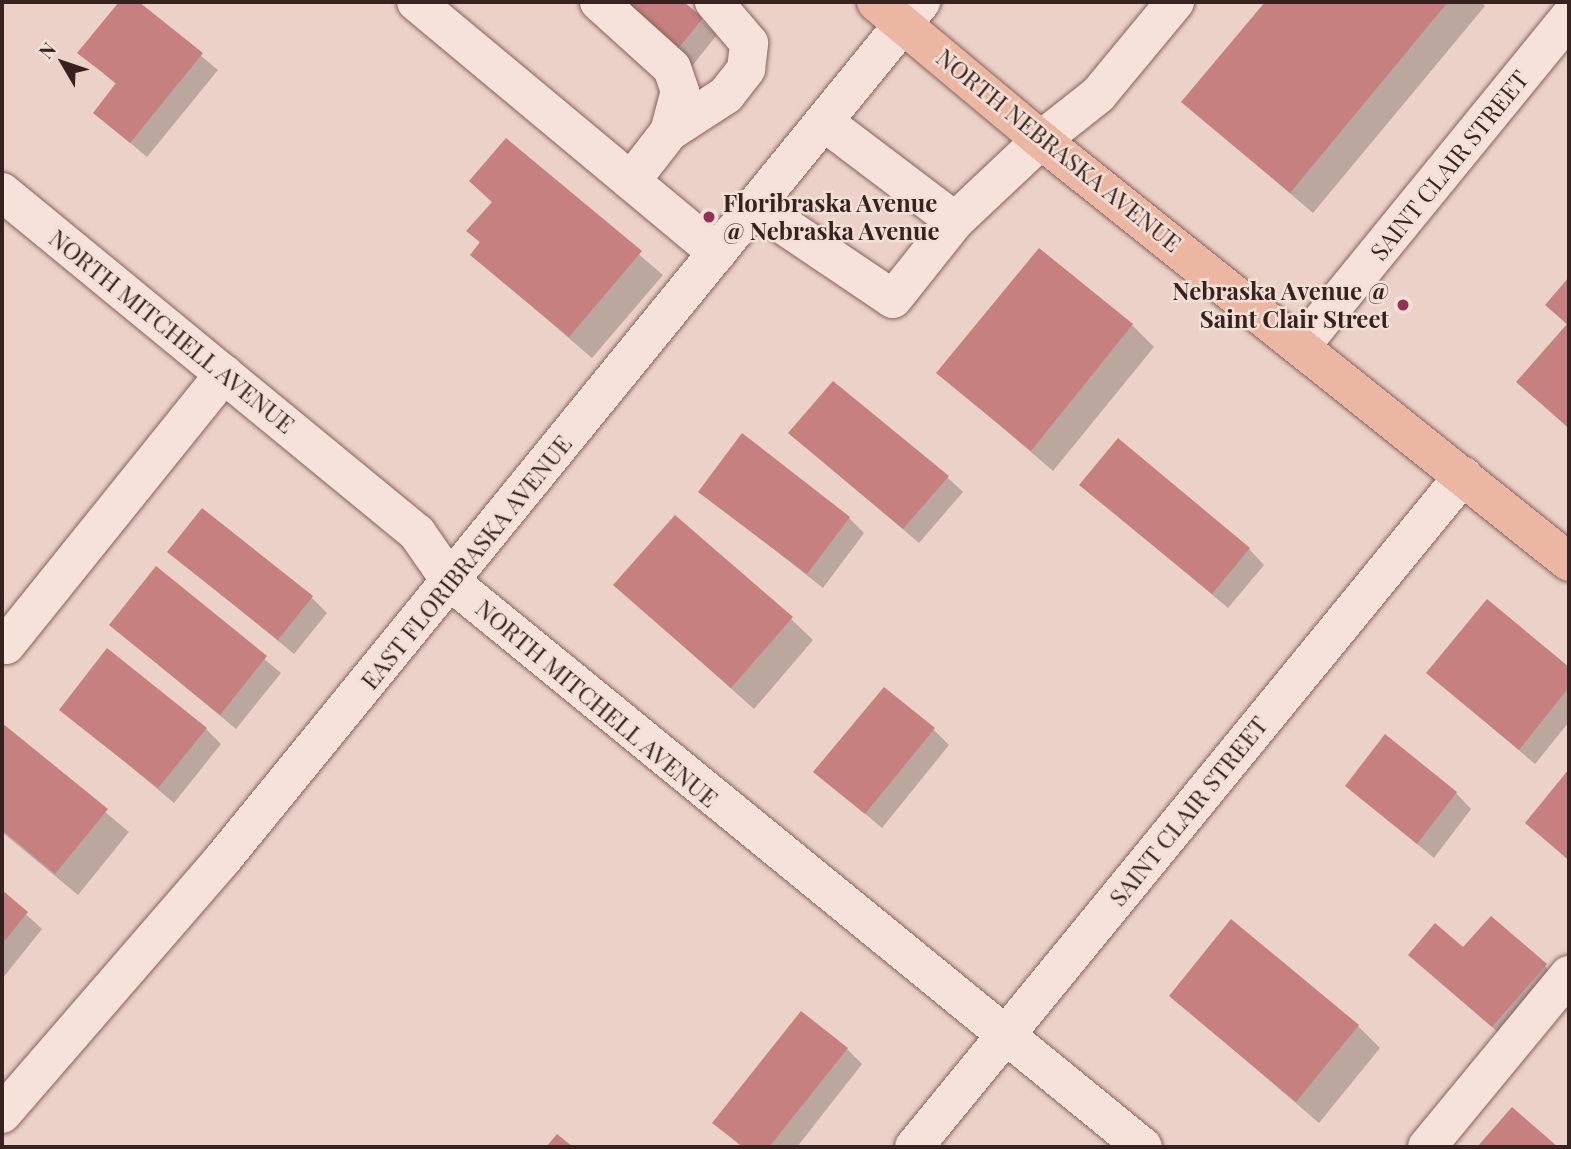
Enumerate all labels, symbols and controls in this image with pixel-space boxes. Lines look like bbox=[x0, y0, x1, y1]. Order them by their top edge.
north arrow bbox=[28, 28, 98, 98]
text: N bbox=[32, 36, 61, 63]
street label: NORTH NEBRASKA AVENUE bbox=[931, 42, 1187, 258]
street label: SAINT CLAIR STREET bbox=[1364, 64, 1534, 266]
place label: Floribraska Avenue @ Nebraska Avenue bbox=[723, 189, 941, 245]
marker: Floribraska Avenue @ Nebraska Avenue bbox=[701, 209, 717, 225]
street label: NORTH MITCHELL AVENUE bbox=[43, 223, 301, 439]
place label: Nebraska Avenue @ Saint Clair Street bbox=[1171, 277, 1389, 333]
marker: Nebraska Avenue @ Saint Clair Street bbox=[1395, 297, 1411, 313]
street label: EAST FLORIBRASKA AVENUE bbox=[354, 429, 578, 695]
street label: NORTH MITCHELL AVENUE bbox=[470, 593, 724, 813]
street label: SAINT CLAIR STREET bbox=[1103, 710, 1273, 912]

